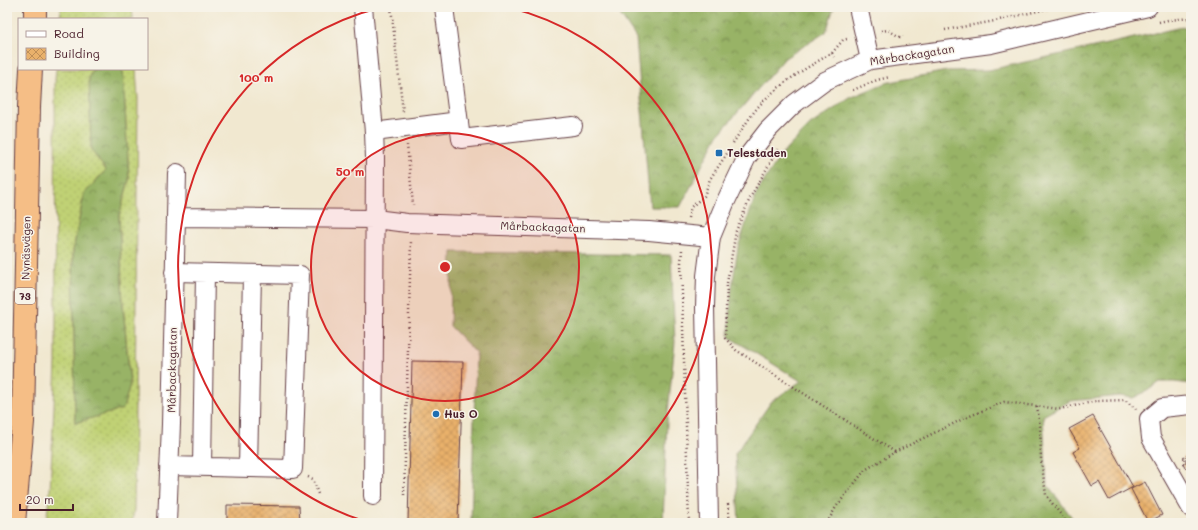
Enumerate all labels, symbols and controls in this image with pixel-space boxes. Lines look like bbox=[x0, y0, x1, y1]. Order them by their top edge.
legend bbox=[18, 18, 148, 70]
text: Road bbox=[54, 25, 84, 41]
street label: Mårbackagatan bbox=[869, 40, 955, 69]
text: Building bbox=[54, 45, 100, 61]
text: 100 m bbox=[239, 69, 273, 85]
place label: Telestaden bbox=[727, 145, 787, 160]
marker: Telestaden bbox=[714, 148, 724, 158]
text: 50 m bbox=[336, 163, 364, 179]
street label: Nynäsvägen bbox=[17, 216, 34, 280]
street label: Mårbackagatan bbox=[500, 218, 586, 235]
centre of rings bbox=[438, 260, 452, 274]
road number: 73 bbox=[15, 288, 35, 304]
street label: Mårbackagatan bbox=[163, 327, 180, 413]
place label: Hus O bbox=[444, 406, 478, 421]
marker: Hus O bbox=[431, 409, 441, 419]
scale bar bbox=[20, 486, 73, 512]
text: 20 m bbox=[26, 491, 54, 507]

